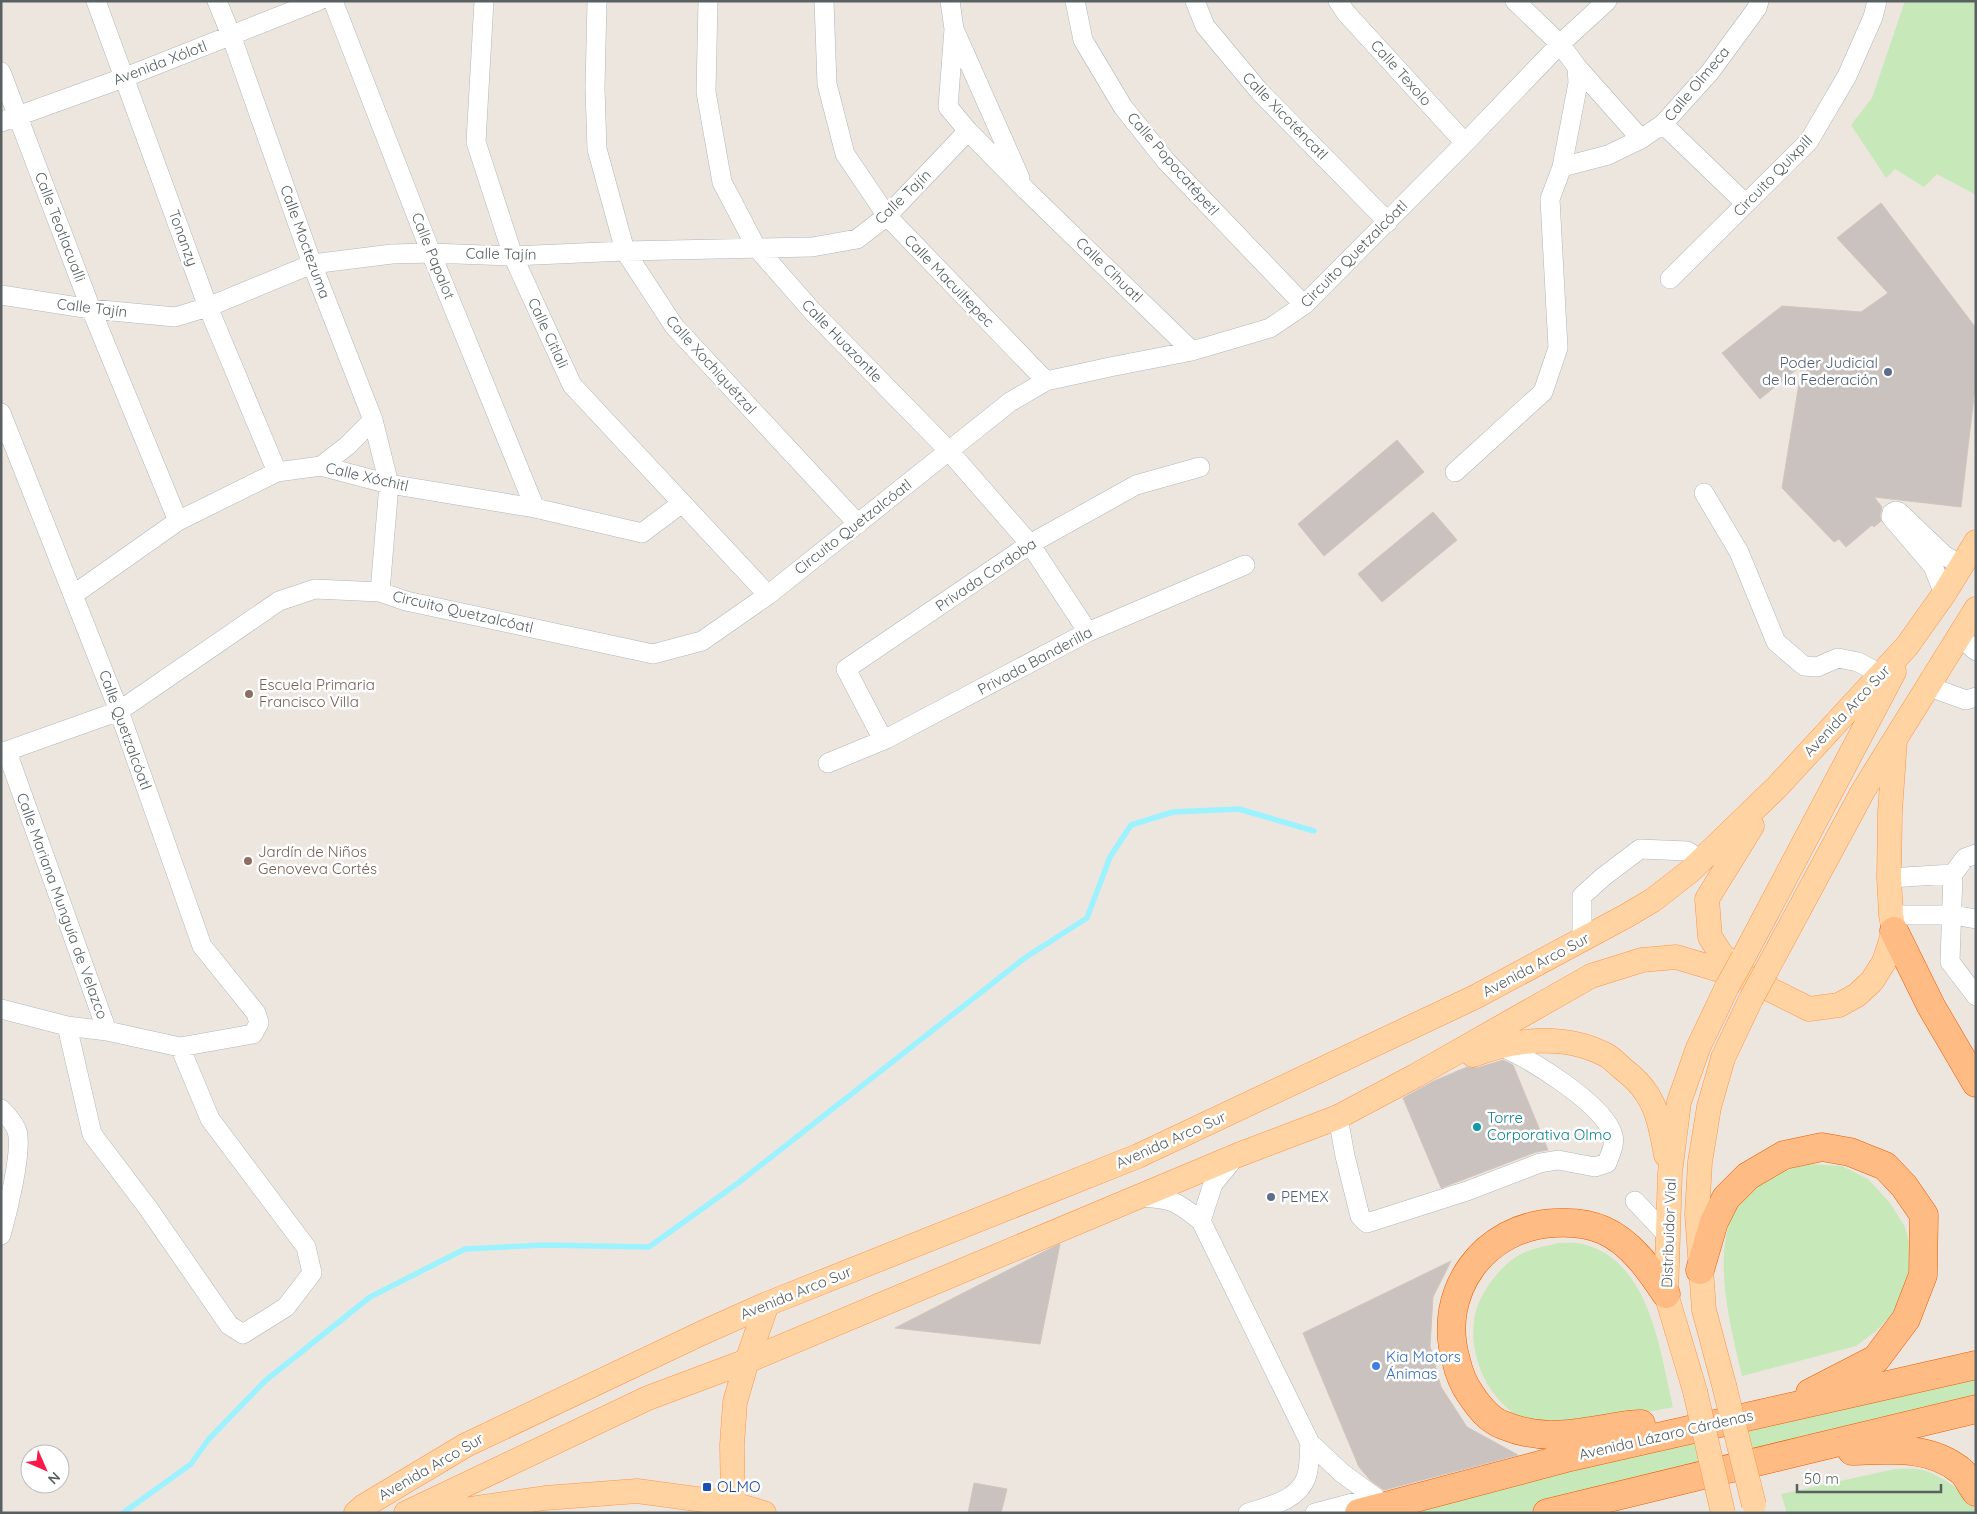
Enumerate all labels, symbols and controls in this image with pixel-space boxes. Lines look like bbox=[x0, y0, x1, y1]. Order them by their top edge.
street label: Avenida Xólotl bbox=[110, 36, 209, 89]
street label: Calle Texolo bbox=[1367, 36, 1436, 110]
street label: Calle Olmeca bbox=[1660, 42, 1734, 125]
street label: Calle Xicoténcatl bbox=[1239, 68, 1332, 164]
street label: Calle Popocatépetl bbox=[1123, 108, 1223, 219]
street label: Circuito Quixpill bbox=[1729, 131, 1816, 220]
street label: Calle Tajín bbox=[871, 165, 935, 228]
street label: Calle Teotlacualli bbox=[31, 169, 90, 284]
street label: Calle Moctezuma bbox=[276, 182, 335, 301]
street label: Circuito Quetzalcóatl bbox=[1296, 196, 1411, 311]
street label: Tonanzy bbox=[165, 207, 202, 269]
street label: Calle Papalot bbox=[407, 210, 459, 302]
street label: Calle Macuiltepec bbox=[900, 230, 999, 331]
street label: Calle Cihuatl bbox=[1072, 233, 1147, 306]
street label: Calle Tajín bbox=[465, 243, 537, 264]
street label: Calle Tajín bbox=[56, 294, 128, 321]
street label: Calle Citlali bbox=[524, 295, 573, 371]
street label: Calle Huazontle bbox=[798, 295, 887, 386]
street label: Calle Xochiquétzal bbox=[662, 311, 761, 418]
place label: Poder Judicial de la Federación bbox=[1762, 353, 1878, 389]
marker: Poder Judicial de la Federación bbox=[1882, 366, 1894, 378]
street label: Calle Xóchitl bbox=[324, 458, 410, 495]
street label: Circuito Quetzalcóatl bbox=[790, 475, 915, 578]
street label: Privada Cordoba bbox=[932, 534, 1040, 615]
street label: Circuito Quetzalcóatl bbox=[391, 586, 535, 637]
street label: Privada Banderilla bbox=[974, 622, 1095, 699]
street label: Avenida Arco Sur bbox=[1799, 661, 1894, 761]
street label: Calle Quetzalcóatl bbox=[95, 667, 156, 792]
place label: Escuela Primaria Francisco Villa bbox=[259, 675, 375, 711]
marker: Escuela Primaria Francisco Villa bbox=[243, 688, 255, 700]
street label: Calle Mariana Munguía de Velazco bbox=[13, 790, 112, 1022]
place label: Jardín de Niños Genoveva Cortés bbox=[258, 842, 377, 878]
marker: Jardín de Niños Genoveva Cortés bbox=[242, 855, 254, 867]
street label: Avenida Arco Sur bbox=[1479, 928, 1593, 1001]
street label: Avenida Arco Sur bbox=[1113, 1107, 1229, 1172]
place label: Torre Corporativa Olmo bbox=[1487, 1108, 1612, 1144]
marker: Torre Corporativa Olmo bbox=[1471, 1121, 1483, 1133]
street label: Distribuidor Vial bbox=[1657, 1178, 1680, 1288]
place label: PEMEX bbox=[1281, 1187, 1328, 1206]
marker: PEMEX bbox=[1265, 1191, 1277, 1203]
street label: Avenida Arco Sur bbox=[737, 1261, 855, 1324]
place label: Kia Motors Ánimas bbox=[1386, 1347, 1461, 1383]
marker: Kia Motors Ánimas bbox=[1370, 1360, 1382, 1372]
street label: Avenida Lázaro Cárdenas bbox=[1577, 1405, 1755, 1464]
street label: Avenida Arco Sur bbox=[375, 1429, 487, 1504]
north arrow bbox=[20, 1444, 70, 1494]
scale bar bbox=[1797, 1462, 1941, 1494]
text: N bbox=[44, 1468, 64, 1488]
text: 50 m bbox=[1804, 1469, 1839, 1488]
place label: OLMO bbox=[717, 1477, 760, 1496]
marker: OLMO bbox=[701, 1481, 713, 1493]

